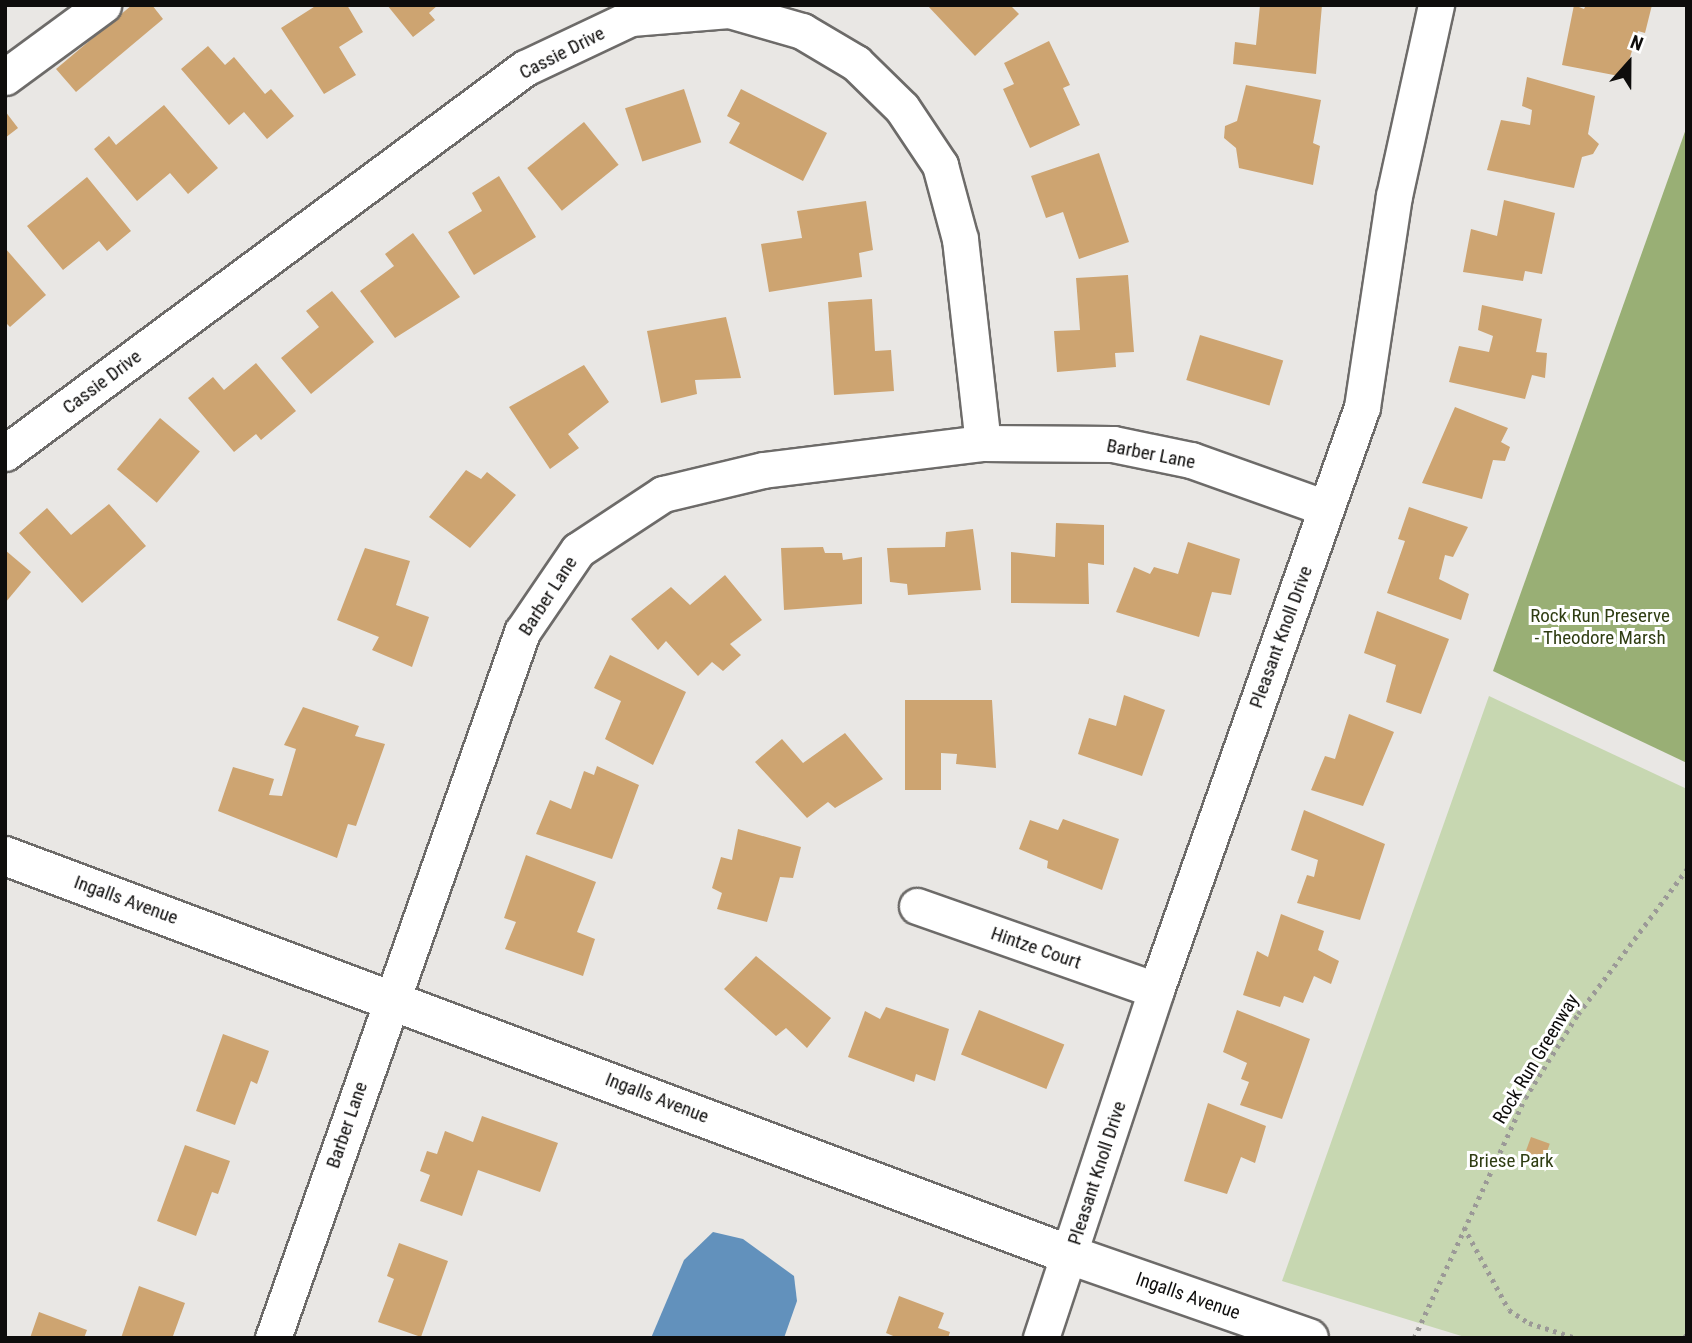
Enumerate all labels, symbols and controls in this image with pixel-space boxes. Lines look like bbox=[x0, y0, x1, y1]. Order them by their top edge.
street label: Cassie Drive bbox=[516, 22, 608, 84]
north arrow bbox=[1594, 28, 1664, 98]
text: N bbox=[1627, 30, 1646, 56]
street label: Cassie Drive bbox=[58, 345, 146, 419]
street label: Barber Lane bbox=[1105, 434, 1197, 474]
street label: Barber Lane bbox=[514, 552, 582, 640]
street label: Pleasant Knoll Drive bbox=[1245, 563, 1317, 711]
park label: Rock Run Preserve - Theodore Marsh bbox=[1530, 605, 1670, 649]
street label: Ingalls Avenue bbox=[71, 871, 181, 929]
street label: Hintze Court bbox=[988, 922, 1084, 974]
street label: Rock Run Greenway bbox=[1488, 990, 1584, 1128]
street label: Ingalls Avenue bbox=[602, 1068, 712, 1128]
street label: Barber Lane bbox=[322, 1079, 372, 1171]
street label: Pleasant Knoll Drive bbox=[1063, 1098, 1131, 1248]
park label: Briese Park bbox=[1468, 1150, 1554, 1172]
street label: Ingalls Avenue bbox=[1133, 1267, 1243, 1325]

